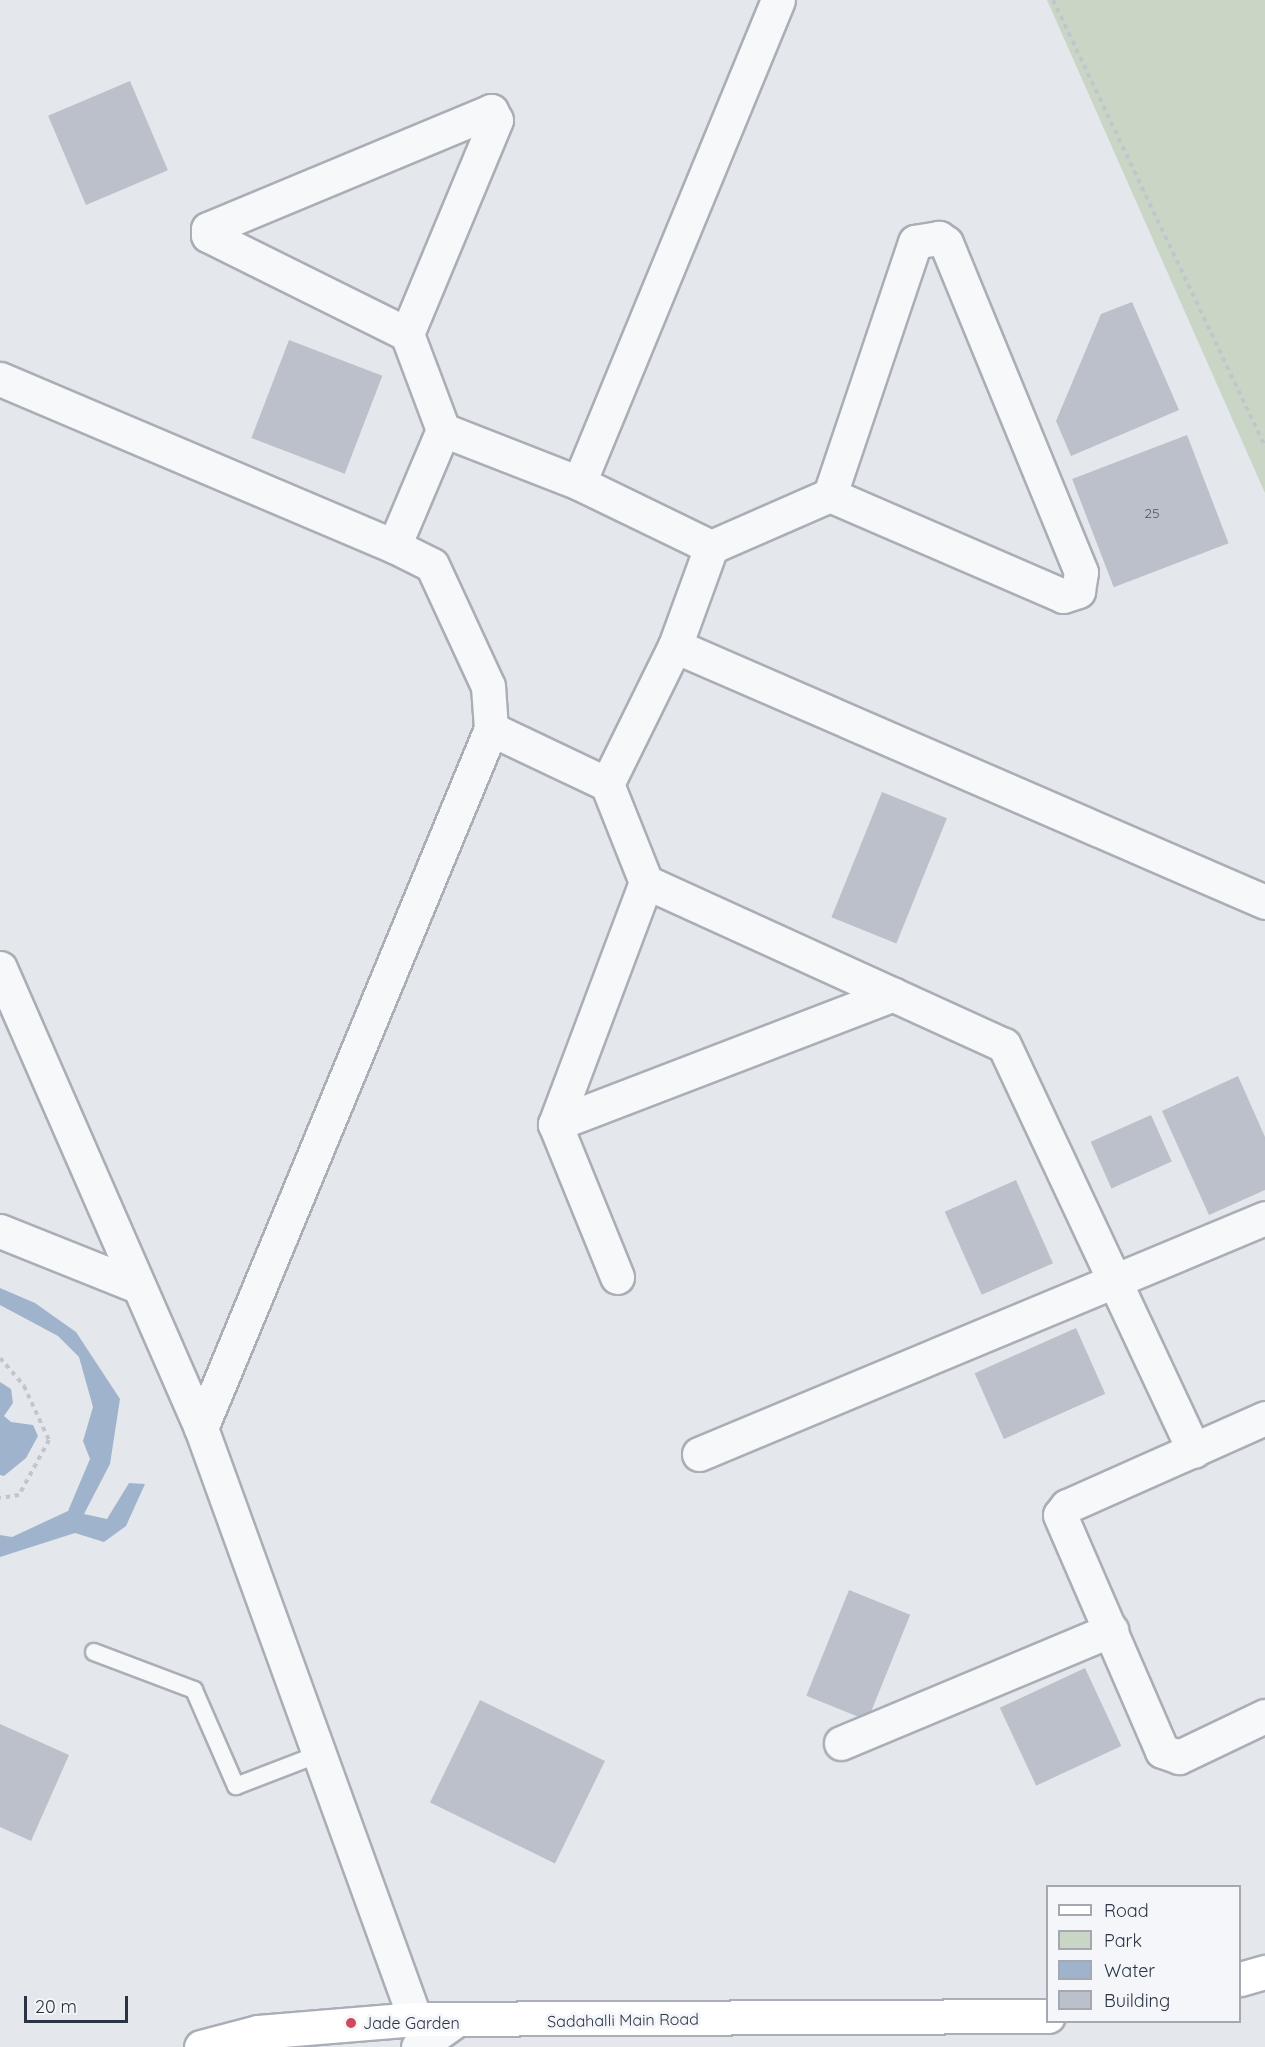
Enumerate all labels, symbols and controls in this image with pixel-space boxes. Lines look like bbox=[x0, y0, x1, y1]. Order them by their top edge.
house number: 25 bbox=[1144, 505, 1160, 521]
legend bbox=[1046, 1885, 1241, 2023]
text: Road bbox=[1104, 1899, 1149, 1922]
text: Park bbox=[1104, 1929, 1142, 1952]
text: Water bbox=[1104, 1959, 1155, 1982]
scale bar bbox=[27, 1984, 130, 2022]
text: Building bbox=[1104, 1989, 1170, 2012]
text: 20 m bbox=[35, 1995, 77, 2018]
street label: Sadahalli Main Road bbox=[547, 2009, 699, 2031]
place label: Jade Garden bbox=[363, 2013, 460, 2033]
marker: Jade Garden bbox=[344, 2016, 358, 2030]

